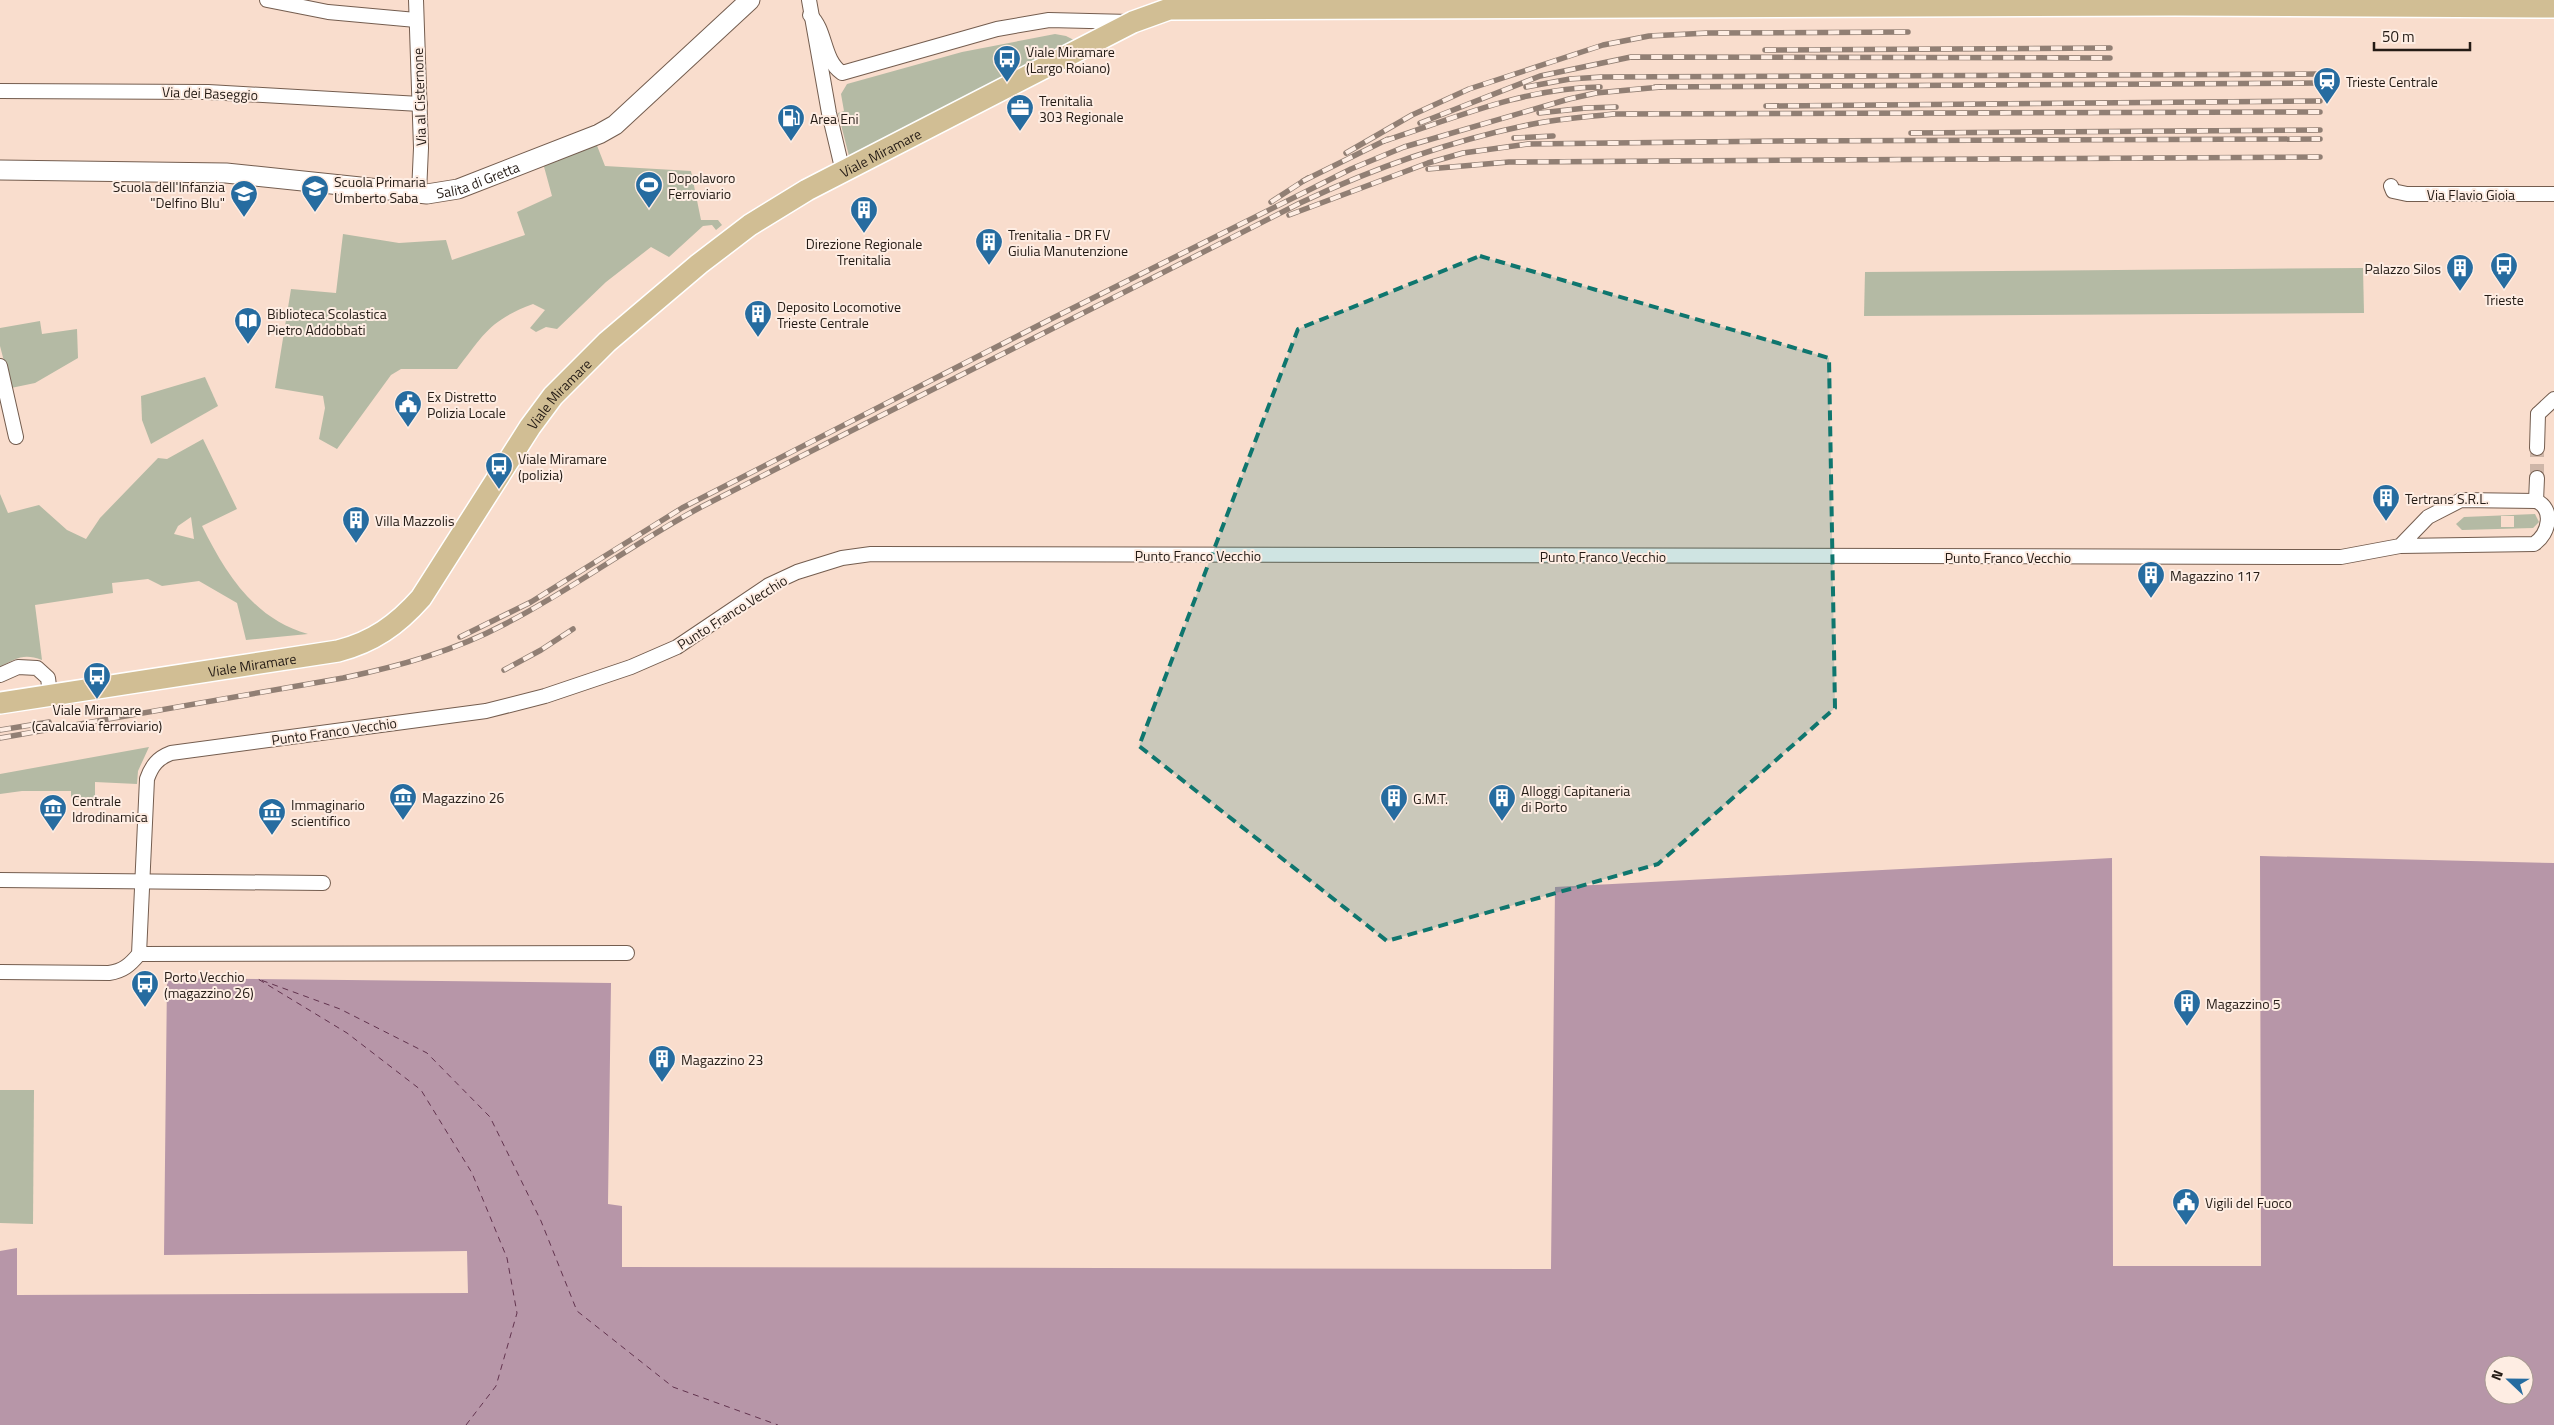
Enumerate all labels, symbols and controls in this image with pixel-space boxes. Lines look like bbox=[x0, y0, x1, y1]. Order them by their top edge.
scale bar bbox=[2374, 20, 2470, 52]
text: 50 m bbox=[2382, 25, 2415, 48]
place label: Viale Miramare (Largo Roiano) bbox=[1026, 41, 1115, 78]
bus stop icon: Viale Miramare (Largo Roiano) bbox=[992, 44, 1022, 83]
street label: Via al Cisternone bbox=[407, 48, 431, 146]
station icon: Trieste Centrale bbox=[2312, 66, 2342, 105]
place label: Trieste Centrale bbox=[2346, 71, 2438, 92]
street label: Via dei Baseggio bbox=[162, 81, 258, 105]
place label: Trenitalia 303 Regionale bbox=[1039, 90, 1124, 127]
office icon: Trenitalia 303 Regionale bbox=[1005, 93, 1035, 132]
fuel station icon: Area Eni bbox=[776, 103, 806, 142]
place label: Area Eni bbox=[810, 108, 859, 129]
street label: Viale Miramare bbox=[836, 123, 925, 182]
street label: Salita di Gretta bbox=[435, 156, 522, 203]
place label: Dopolavoro Ferroviario bbox=[668, 167, 735, 204]
sports icon: Dopolavoro Ferroviario bbox=[634, 170, 664, 209]
place label: Scuola Primaria Umberto Saba bbox=[334, 171, 426, 208]
school or university icon: Scuola Primaria Umberto Saba bbox=[300, 174, 330, 213]
place label: Scuola dell'Infanzia "Delfino Blu" bbox=[113, 176, 225, 213]
school or university icon: Scuola dell'Infanzia "Delfino Blu" bbox=[229, 179, 259, 218]
street label: Via Flavio Gioia bbox=[2427, 184, 2515, 205]
building icon: Direzione Regionale Trenitalia bbox=[849, 195, 879, 234]
place label: Trenitalia - DR FV Giulia Manutenzione bbox=[1008, 224, 1128, 261]
building icon: Trenitalia - DR FV Giulia Manutenzione bbox=[974, 227, 1004, 266]
place label: Direzione Regionale Trenitalia bbox=[806, 233, 922, 270]
bus stop icon: Trieste bbox=[2489, 251, 2519, 290]
building icon: Palazzo Silos bbox=[2445, 253, 2475, 292]
place label: Palazzo Silos bbox=[2365, 258, 2441, 279]
place label: Trieste bbox=[2484, 289, 2524, 310]
place label: Deposito Locomotive Trieste Centrale bbox=[777, 296, 901, 333]
building icon: Deposito Locomotive Trieste Centrale bbox=[743, 299, 773, 338]
place label: Biblioteca Scolastica Pietro Addobbati bbox=[267, 303, 387, 340]
library icon: Biblioteca Scolastica Pietro Addobbati bbox=[233, 306, 263, 345]
street label: Viale Miramare bbox=[521, 353, 596, 434]
place label: Ex Distretto Polizia Locale bbox=[427, 386, 506, 423]
public building icon: Ex Distretto Polizia Locale bbox=[393, 389, 423, 428]
place label: Viale Miramare (polizia) bbox=[518, 448, 607, 485]
bus stop icon: Viale Miramare (polizia) bbox=[484, 451, 514, 490]
building icon: Tertrans S.R.L. bbox=[2371, 483, 2401, 522]
place label: Tertrans S.R.L. bbox=[2405, 488, 2489, 509]
building icon: Villa Mazzolis bbox=[341, 505, 371, 544]
place label: Villa Mazzolis bbox=[375, 510, 454, 531]
street label: Punto Franco Vecchio bbox=[1135, 545, 1261, 566]
street label: Punto Franco Vecchio bbox=[1540, 546, 1666, 567]
street label: Punto Franco Vecchio bbox=[1945, 547, 2071, 568]
building icon: Magazzino 117 bbox=[2136, 560, 2166, 599]
place label: Magazzino 117 bbox=[2170, 565, 2260, 586]
street label: Punto Franco Vecchio bbox=[673, 570, 791, 654]
street label: Viale Miramare bbox=[207, 647, 298, 681]
bus stop icon: Viale Miramare (cavalcavia ferroviario) bbox=[82, 661, 112, 700]
place label: Viale Miramare (cavalcavia ferroviario) bbox=[32, 699, 162, 736]
street label: Punto Franco Vecchio bbox=[270, 712, 398, 750]
place label: Alloggi Capitaneria di Porto bbox=[1521, 780, 1630, 817]
museum icon: Magazzino 26 bbox=[388, 782, 418, 821]
building icon: G.M.T. bbox=[1379, 783, 1409, 822]
building icon: Alloggi Capitaneria di Porto bbox=[1487, 783, 1517, 822]
place label: Magazzino 26 bbox=[422, 787, 505, 808]
place label: G.M.T. bbox=[1413, 788, 1448, 809]
place label: Centrale Idrodinamica bbox=[72, 790, 148, 827]
museum icon: Centrale Idrodinamica bbox=[38, 793, 68, 832]
place label: Immaginario scientifico bbox=[291, 794, 365, 831]
museum icon: Immaginario scientifico bbox=[257, 797, 287, 836]
place label: Porto Vecchio (magazzino 26) bbox=[164, 966, 254, 1003]
bus stop icon: Porto Vecchio (magazzino 26) bbox=[130, 969, 160, 1008]
building icon: Magazzino 5 bbox=[2172, 988, 2202, 1027]
place label: Magazzino 5 bbox=[2206, 993, 2281, 1014]
building icon: Magazzino 23 bbox=[647, 1044, 677, 1083]
place label: Magazzino 23 bbox=[681, 1049, 763, 1070]
public building icon: Vigili del Fuoco bbox=[2171, 1187, 2201, 1226]
place label: Vigili del Fuoco bbox=[2205, 1192, 2292, 1213]
north arrow bbox=[2484, 1355, 2534, 1405]
text: N bbox=[2485, 1367, 2508, 1383]

